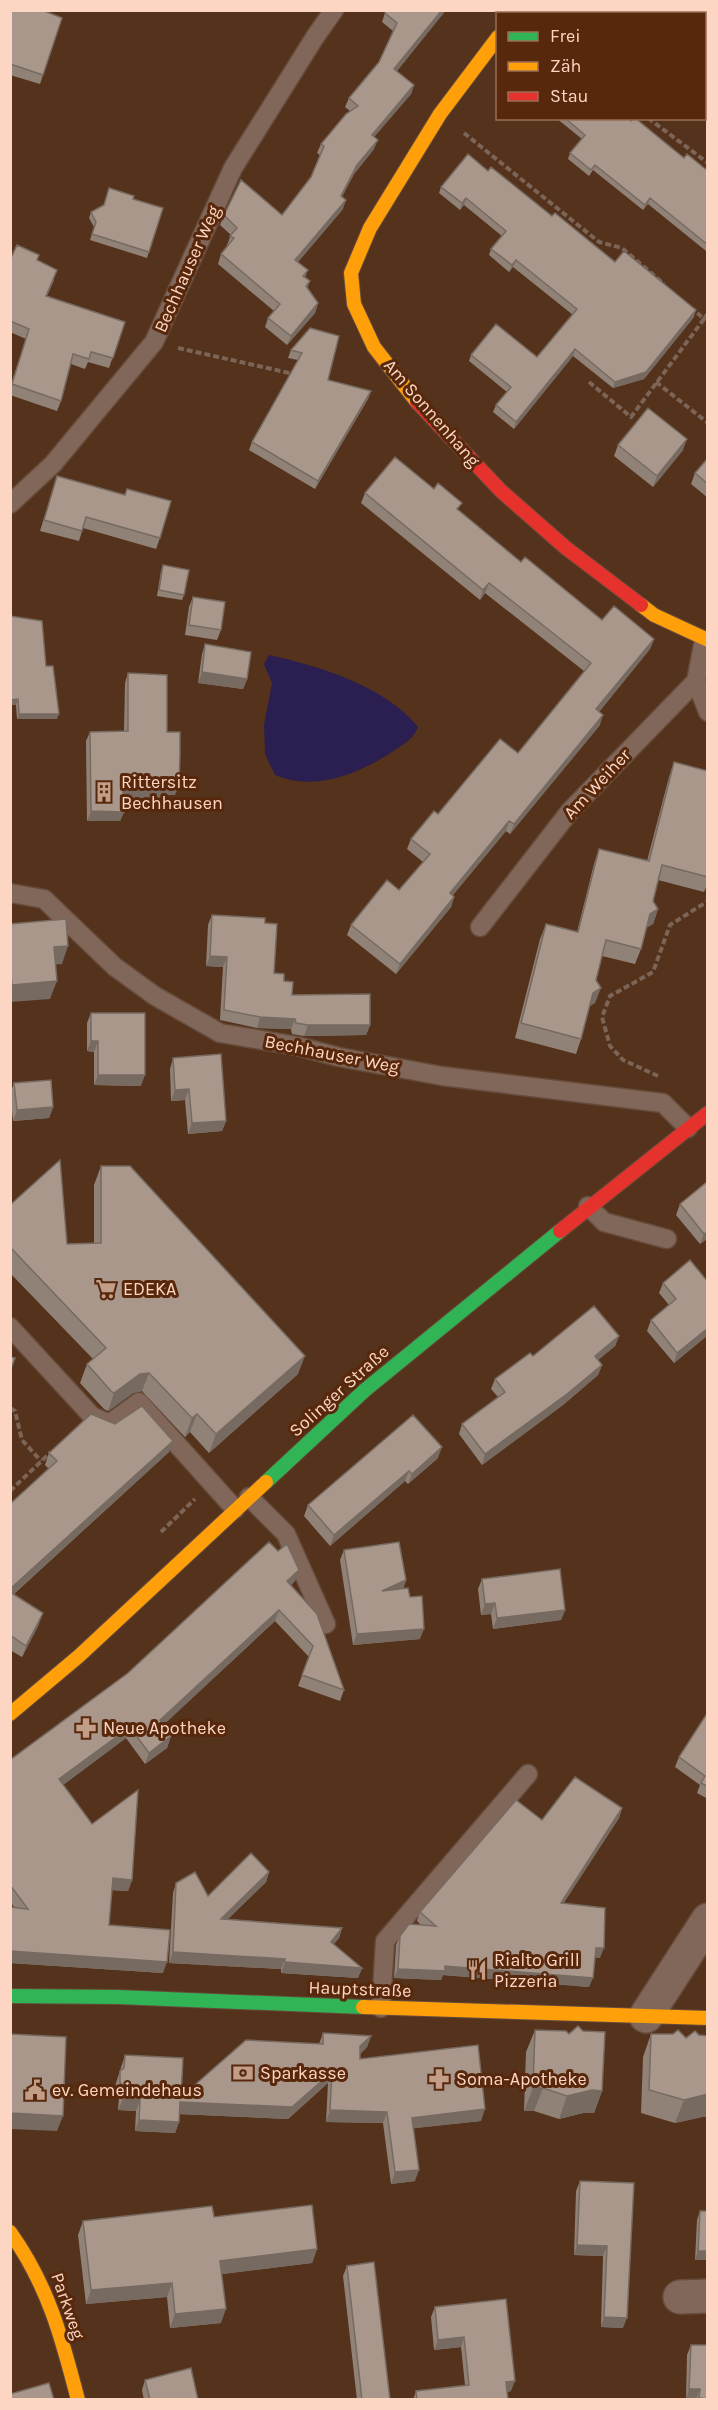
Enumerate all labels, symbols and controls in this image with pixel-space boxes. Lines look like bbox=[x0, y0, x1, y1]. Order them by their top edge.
legend bbox=[496, 12, 706, 120]
text: Frei bbox=[550, 25, 581, 47]
text: Zäh bbox=[550, 55, 581, 77]
text: Stau bbox=[550, 85, 588, 107]
street label: Bechhauser Weg bbox=[149, 202, 225, 336]
street label: Am Sonnenhang bbox=[379, 355, 485, 471]
street label: Am Weiher bbox=[559, 744, 635, 824]
place label: Rittersitz Bechhausen bbox=[121, 771, 223, 814]
building icon: Rittersitz Bechhausen bbox=[92, 780, 116, 804]
street label: Bechhauser Weg bbox=[263, 1030, 401, 1078]
supermarket icon: EDEKA bbox=[94, 1277, 118, 1301]
place label: EDEKA bbox=[123, 1278, 176, 1300]
street label: Solinger Straße bbox=[285, 1340, 393, 1442]
pharmacy icon: Neue Apotheke bbox=[74, 1716, 98, 1740]
place label: Neue Apotheke bbox=[103, 1717, 226, 1739]
place label: Rialto Grill Pizzeria bbox=[494, 1949, 580, 1992]
restaurant icon: Rialto Grill Pizzeria bbox=[465, 1958, 489, 1982]
street label: Hauptstraße bbox=[308, 1976, 412, 2002]
bank icon: Sparkasse bbox=[231, 2061, 255, 2085]
place label: Sparkasse bbox=[260, 2062, 346, 2084]
pharmacy icon: Soma-Apotheke bbox=[427, 2067, 451, 2091]
place label: Soma-Apotheke bbox=[456, 2068, 587, 2090]
public building icon: ev. Gemeindehaus bbox=[23, 2078, 47, 2102]
place label: ev. Gemeindehaus bbox=[52, 2079, 202, 2101]
street label: Parkweg bbox=[46, 2270, 90, 2342]

